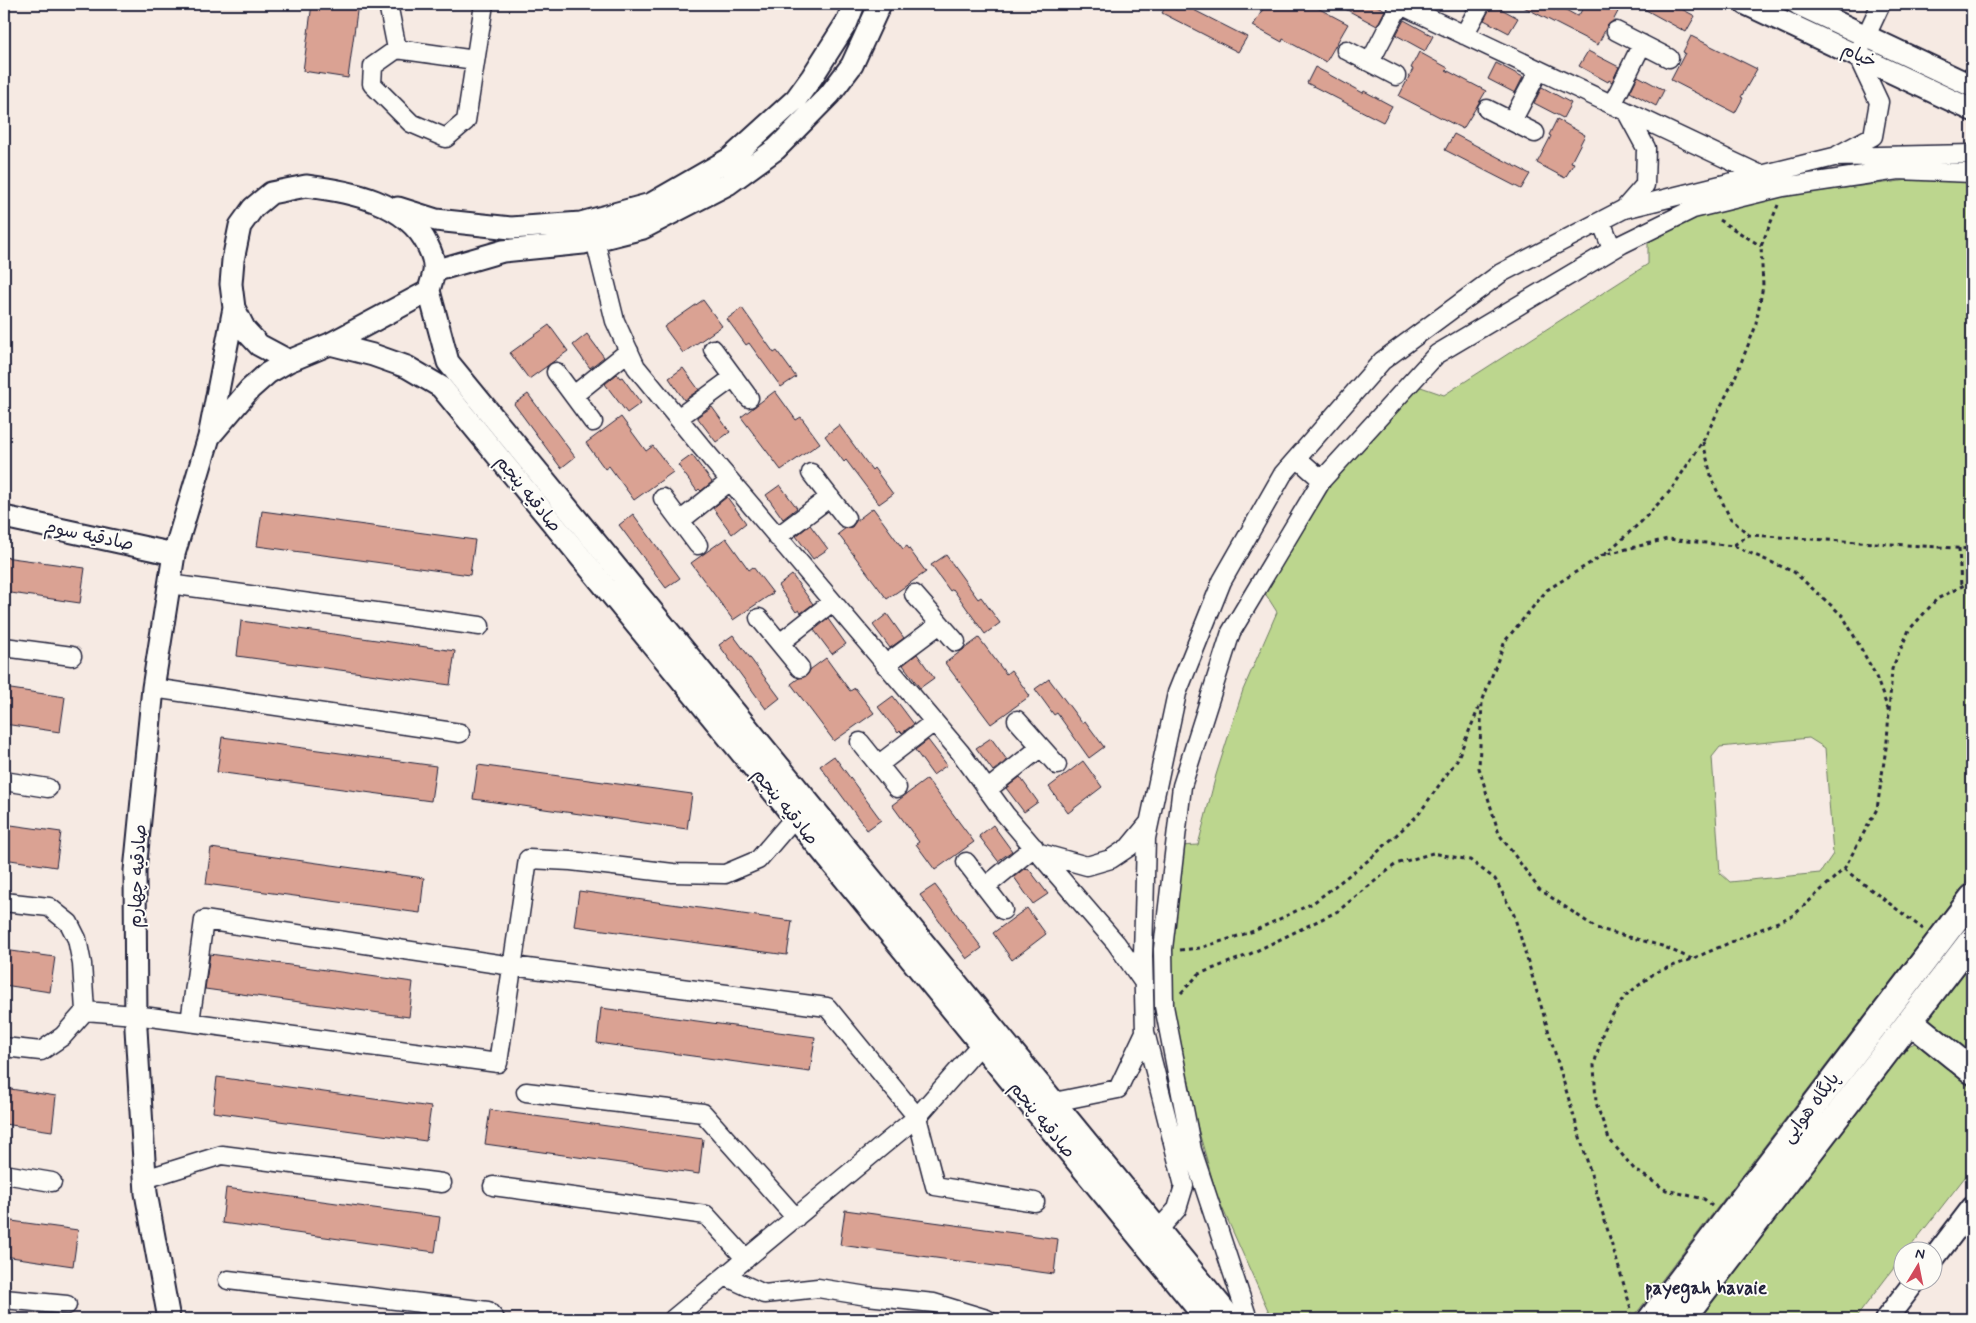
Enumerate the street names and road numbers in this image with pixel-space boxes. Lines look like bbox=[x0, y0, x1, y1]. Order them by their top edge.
street label: خیام bbox=[1837, 38, 1880, 75]
street label: صادقیه پنجم bbox=[489, 450, 566, 538]
street label: صادقیه سوم bbox=[42, 515, 136, 558]
street label: صادقیه پنجم bbox=[746, 763, 823, 851]
street label: صادقیه چهارم bbox=[123, 824, 154, 929]
street label: پایگاه هوایی bbox=[1777, 1068, 1845, 1148]
street label: صادقیه پنجم bbox=[1003, 1076, 1080, 1164]

